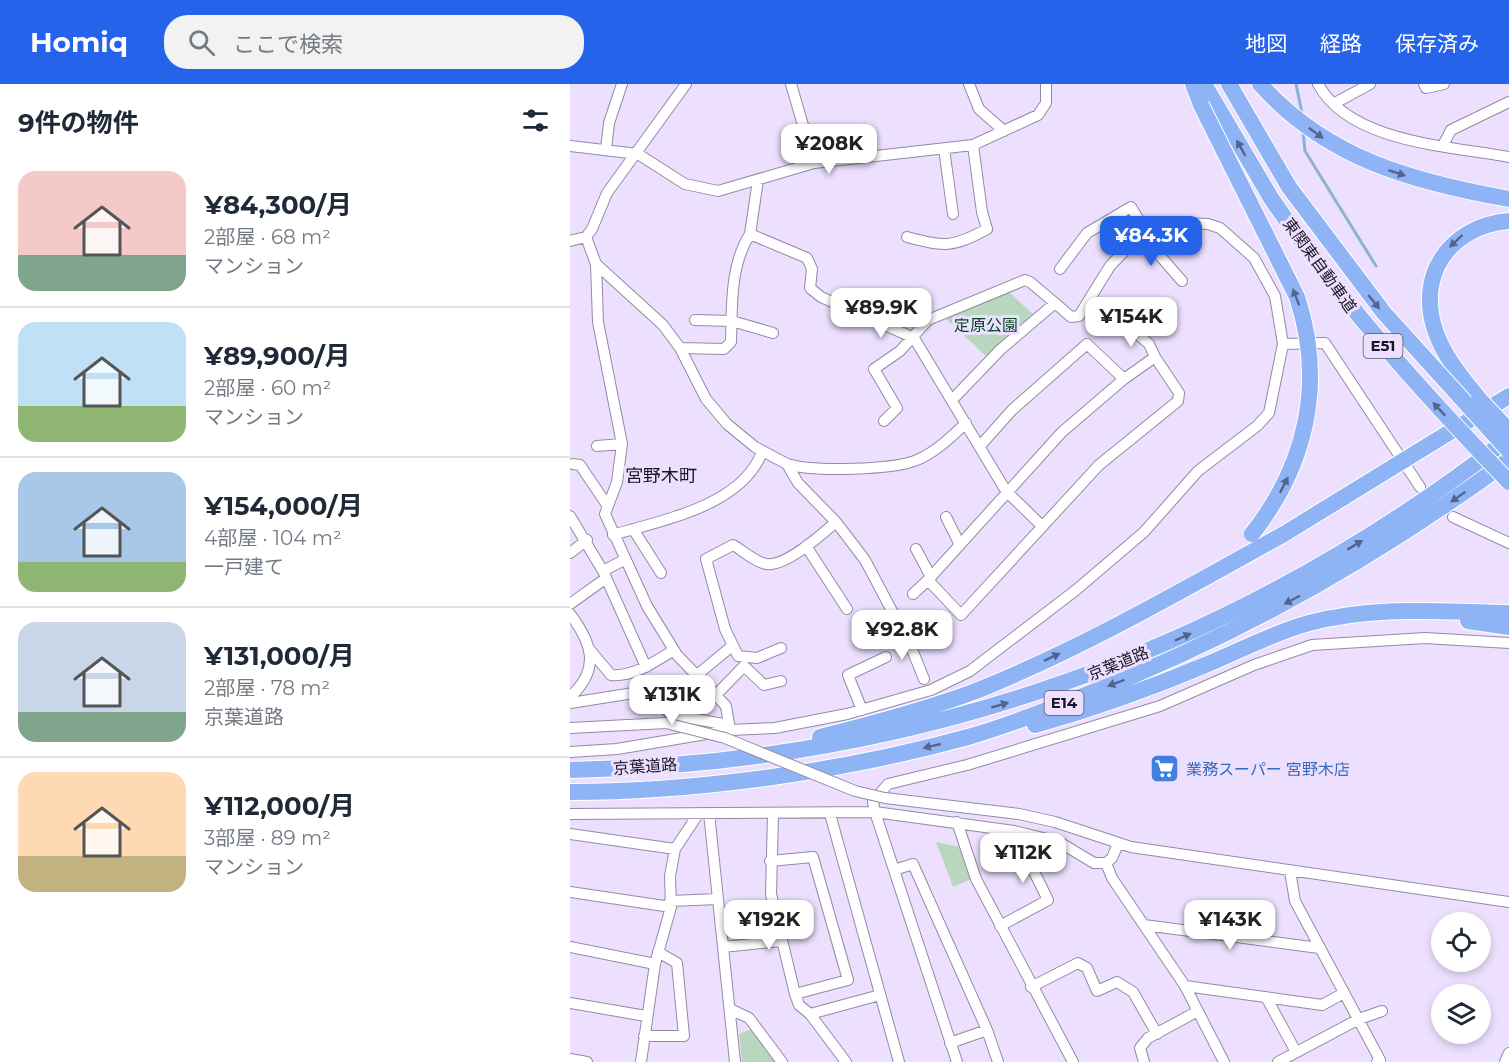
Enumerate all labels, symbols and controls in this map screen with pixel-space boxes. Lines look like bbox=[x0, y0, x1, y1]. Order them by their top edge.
search box bbox=[164, 15, 584, 69]
text: Homiq bbox=[30, 25, 128, 59]
icon: search bbox=[185, 26, 218, 59]
text: ここで検索 bbox=[233, 31, 343, 58]
text: 地図 bbox=[1245, 31, 1287, 56]
text: 経路 bbox=[1320, 31, 1362, 56]
text: 保存済み bbox=[1395, 31, 1479, 56]
icon: filters bbox=[519, 104, 552, 137]
text: 9件の物件 bbox=[18, 107, 139, 139]
pin: ¥208K bbox=[787, 124, 871, 175]
one-way arrow bbox=[1308, 126, 1323, 138]
text: ¥208K bbox=[795, 131, 863, 155]
one-way arrow bbox=[1236, 139, 1246, 156]
one-way arrow bbox=[1388, 169, 1406, 178]
text: ¥84,300/月 bbox=[204, 189, 352, 221]
icon: home bbox=[66, 195, 138, 267]
street label: 東関東自動車道 bbox=[1279, 214, 1360, 316]
pin: ¥84.3K bbox=[1102, 216, 1200, 267]
text: ¥84.3K bbox=[1114, 223, 1188, 247]
text: 2部屋 · 68 m² bbox=[204, 225, 331, 249]
one-way arrow bbox=[1448, 234, 1463, 248]
text: マンション bbox=[204, 254, 304, 278]
one-way arrow bbox=[1291, 287, 1301, 305]
pin: ¥89.9K bbox=[832, 288, 930, 339]
one-way arrow bbox=[1367, 294, 1380, 309]
text: ¥89.9K bbox=[845, 295, 917, 319]
pin: ¥154K bbox=[1089, 297, 1173, 348]
text: ¥154K bbox=[1099, 304, 1163, 328]
park label: 定原公園 bbox=[954, 316, 1018, 335]
road number: E51 bbox=[1364, 334, 1402, 358]
text: ¥89,900/月 bbox=[204, 340, 351, 372]
icon: home bbox=[66, 346, 138, 418]
text: 2部屋 · 60 m² bbox=[204, 376, 331, 400]
one-way arrow bbox=[1433, 402, 1446, 417]
text: マンション bbox=[204, 405, 304, 429]
district label: 宮野木町 bbox=[625, 465, 697, 487]
one-way arrow bbox=[1279, 476, 1289, 493]
text: ¥154,000/月 bbox=[204, 490, 363, 522]
one-way arrow bbox=[1450, 491, 1466, 503]
icon: home bbox=[66, 496, 138, 568]
text: 4部屋 · 104 m² bbox=[204, 526, 341, 550]
one-way arrow bbox=[1347, 540, 1363, 551]
text: 一戸建て bbox=[204, 555, 284, 579]
one-way arrow bbox=[1283, 595, 1300, 605]
pin: ¥92.8K bbox=[853, 610, 951, 661]
text: ¥92.8K bbox=[866, 617, 938, 641]
one-way arrow bbox=[1174, 632, 1192, 642]
text: ¥131,000/月 bbox=[204, 640, 355, 672]
street label: 京葉道路 bbox=[1085, 643, 1151, 684]
icon: home bbox=[66, 646, 138, 718]
one-way arrow bbox=[1044, 653, 1061, 662]
pin: ¥131K bbox=[630, 675, 714, 726]
text: 2部屋 · 78 m² bbox=[204, 676, 330, 700]
one-way arrow bbox=[1107, 679, 1125, 688]
text: ¥131K bbox=[643, 682, 701, 706]
road number: E14 bbox=[1044, 691, 1084, 715]
one-way arrow bbox=[991, 700, 1009, 709]
text: 京葉道路 bbox=[204, 705, 284, 729]
one-way arrow bbox=[922, 741, 941, 751]
supermarket icon: 業務スーパー 宮野木店 bbox=[1149, 753, 1181, 785]
street label: 京葉道路 bbox=[612, 755, 678, 778]
place label: 業務スーパー 宮野木店 bbox=[1186, 760, 1350, 779]
text: ¥112,000/月 bbox=[204, 790, 355, 822]
icon: home bbox=[66, 796, 138, 868]
text: 3部屋 · 89 m² bbox=[204, 826, 331, 850]
pin: ¥112K bbox=[981, 833, 1065, 884]
text: ¥112K bbox=[994, 840, 1052, 864]
text: マンション bbox=[204, 855, 304, 879]
pin: ¥192K bbox=[727, 900, 811, 951]
pin: ¥143K bbox=[1188, 900, 1272, 951]
text: ¥192K bbox=[738, 907, 800, 931]
text: ¥143K bbox=[1198, 907, 1262, 931]
map controls bbox=[1431, 912, 1491, 1044]
button: locate bbox=[1431, 912, 1491, 972]
button: layers bbox=[1431, 984, 1491, 1044]

